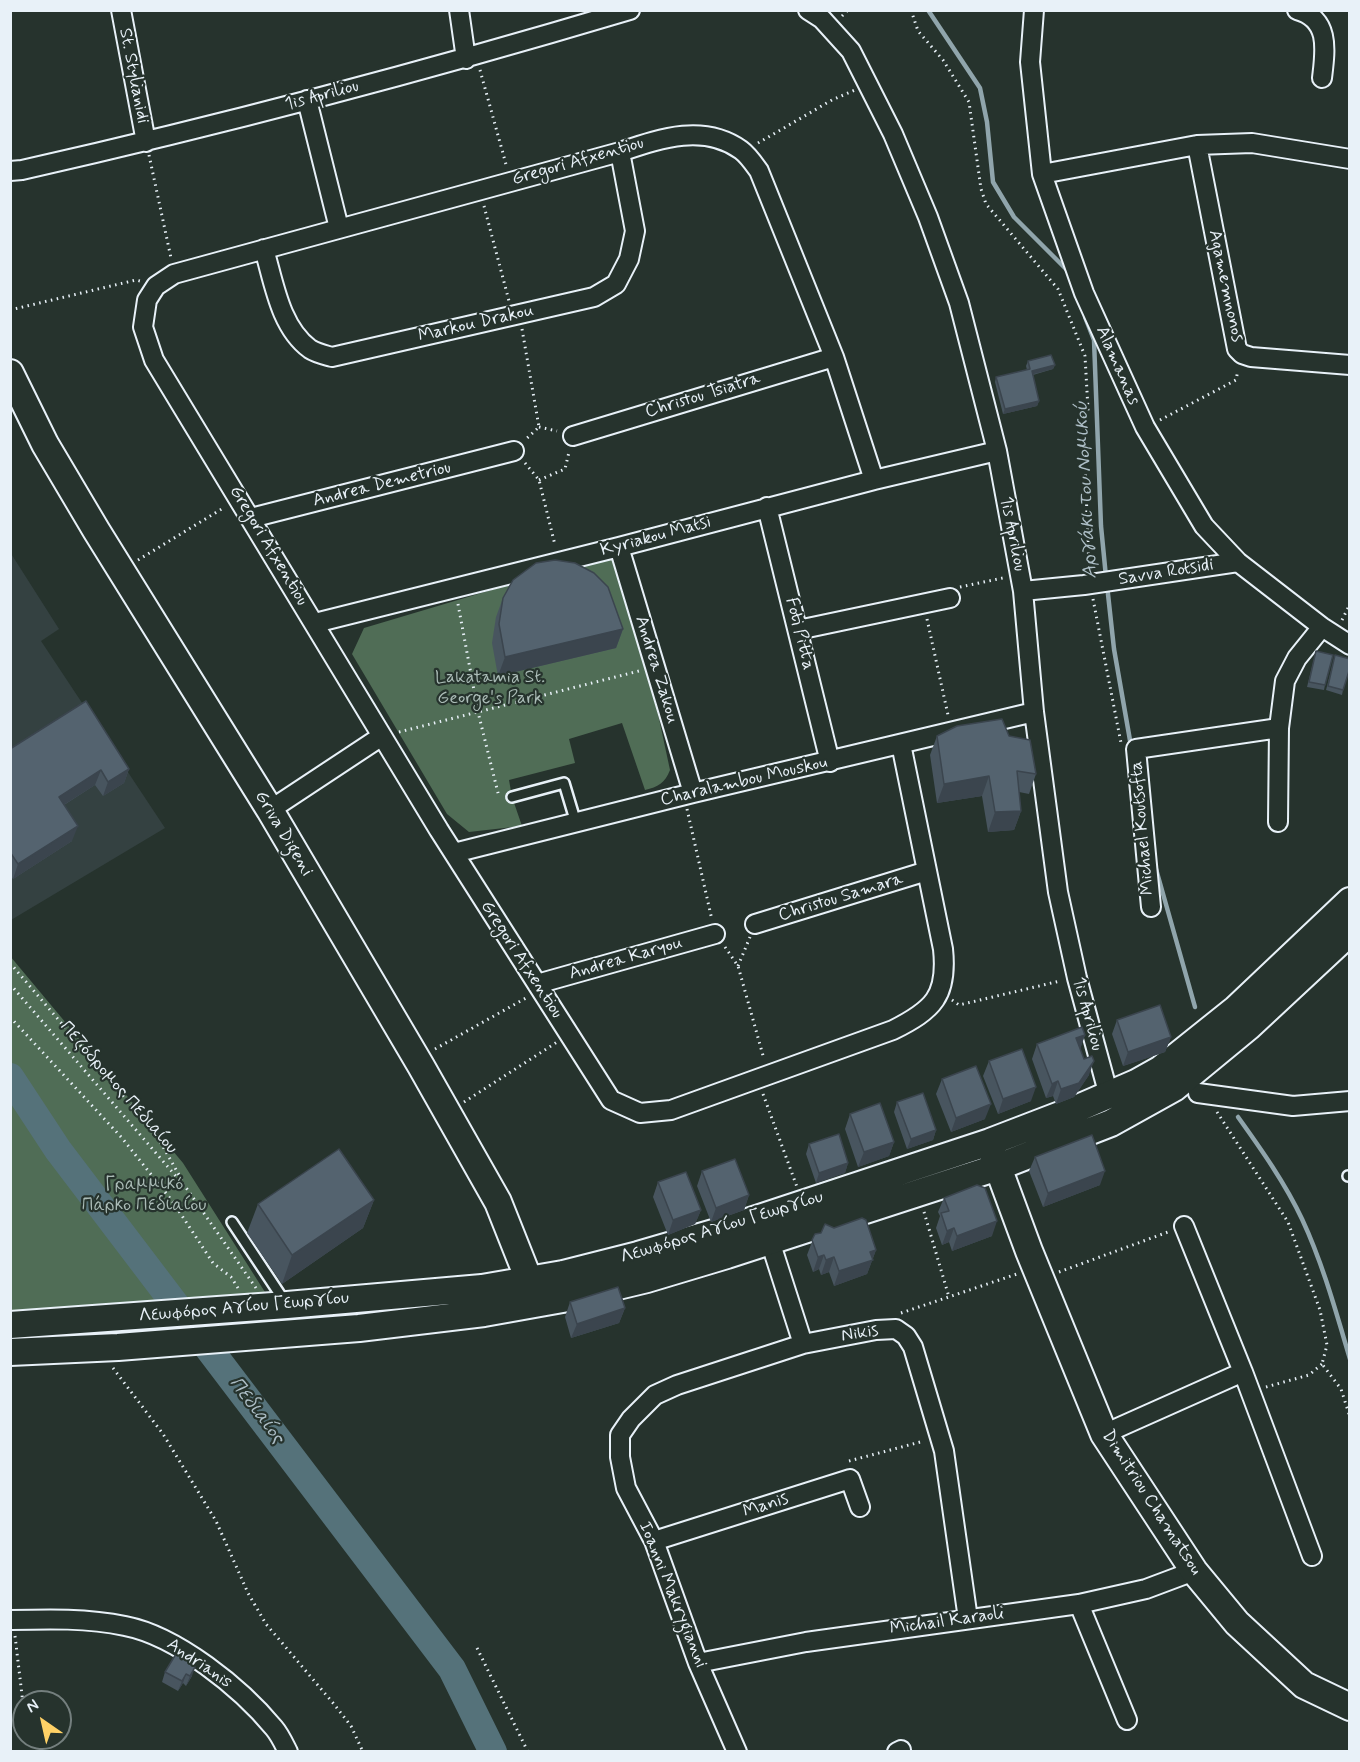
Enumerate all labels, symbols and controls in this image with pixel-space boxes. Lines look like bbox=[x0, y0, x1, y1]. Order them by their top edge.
street label: St. Stylianidi bbox=[113, 27, 153, 125]
street label: 1is Apriliou bbox=[283, 76, 361, 116]
street label: Gregori Afxentiou bbox=[510, 133, 646, 191]
street label: Agamemnonos bbox=[1203, 228, 1247, 344]
street label: Markou Drakou bbox=[416, 300, 536, 348]
street label: Alamanas bbox=[1090, 323, 1144, 409]
street label: Christou Tsiatra bbox=[643, 368, 763, 424]
water label: Αργάκι του Νομικού bbox=[1070, 401, 1104, 579]
street label: Andrea Demetriou bbox=[311, 457, 453, 513]
street label: Gregori Afxentiou bbox=[224, 482, 312, 610]
street label: 1is Apriliou bbox=[994, 495, 1030, 573]
street label: Kyriakou Matsi bbox=[598, 512, 714, 562]
street label: Savva Rotsidi bbox=[1117, 555, 1215, 591]
street label: Foti Pitta bbox=[780, 595, 818, 673]
street label: Andrea Zakou bbox=[629, 613, 683, 727]
park label: Lakatamia St. George's Park bbox=[435, 667, 545, 710]
street label: Charalambou Mouskou bbox=[658, 752, 830, 812]
street label: Michael Koutsofta bbox=[1126, 760, 1160, 896]
street label: Griva Digeni bbox=[249, 787, 317, 881]
street label: Christou Samara bbox=[776, 869, 906, 927]
street label: Gregori Afxentiou bbox=[475, 897, 567, 1023]
street label: Andrea Karyou bbox=[567, 932, 685, 986]
street label: 1is Apriliou bbox=[1067, 975, 1107, 1053]
street label: Πεζόδρομος Πεδιαίου bbox=[54, 1017, 182, 1159]
park label: Γραμμικό Πάρκο Πεδιαίου bbox=[82, 1174, 206, 1216]
street label: Λεωφόρος Αγίου Γεωργίου bbox=[618, 1187, 826, 1269]
street label: Λεωφόρος Αγίου Γεωργίου bbox=[138, 1288, 350, 1328]
street label: Nikis bbox=[840, 1320, 880, 1348]
water label: Πεδιαίος bbox=[223, 1373, 289, 1449]
street label: Dimitriou Chamatsou bbox=[1096, 1426, 1206, 1580]
street label: Manis bbox=[741, 1489, 791, 1523]
street label: Ioanni Makrygianni bbox=[633, 1519, 711, 1671]
street label: Michail Karaoli bbox=[888, 1603, 1006, 1641]
street label: Andrianis bbox=[162, 1634, 236, 1694]
north arrow bbox=[12, 1690, 72, 1750]
text: N bbox=[22, 1695, 43, 1718]

